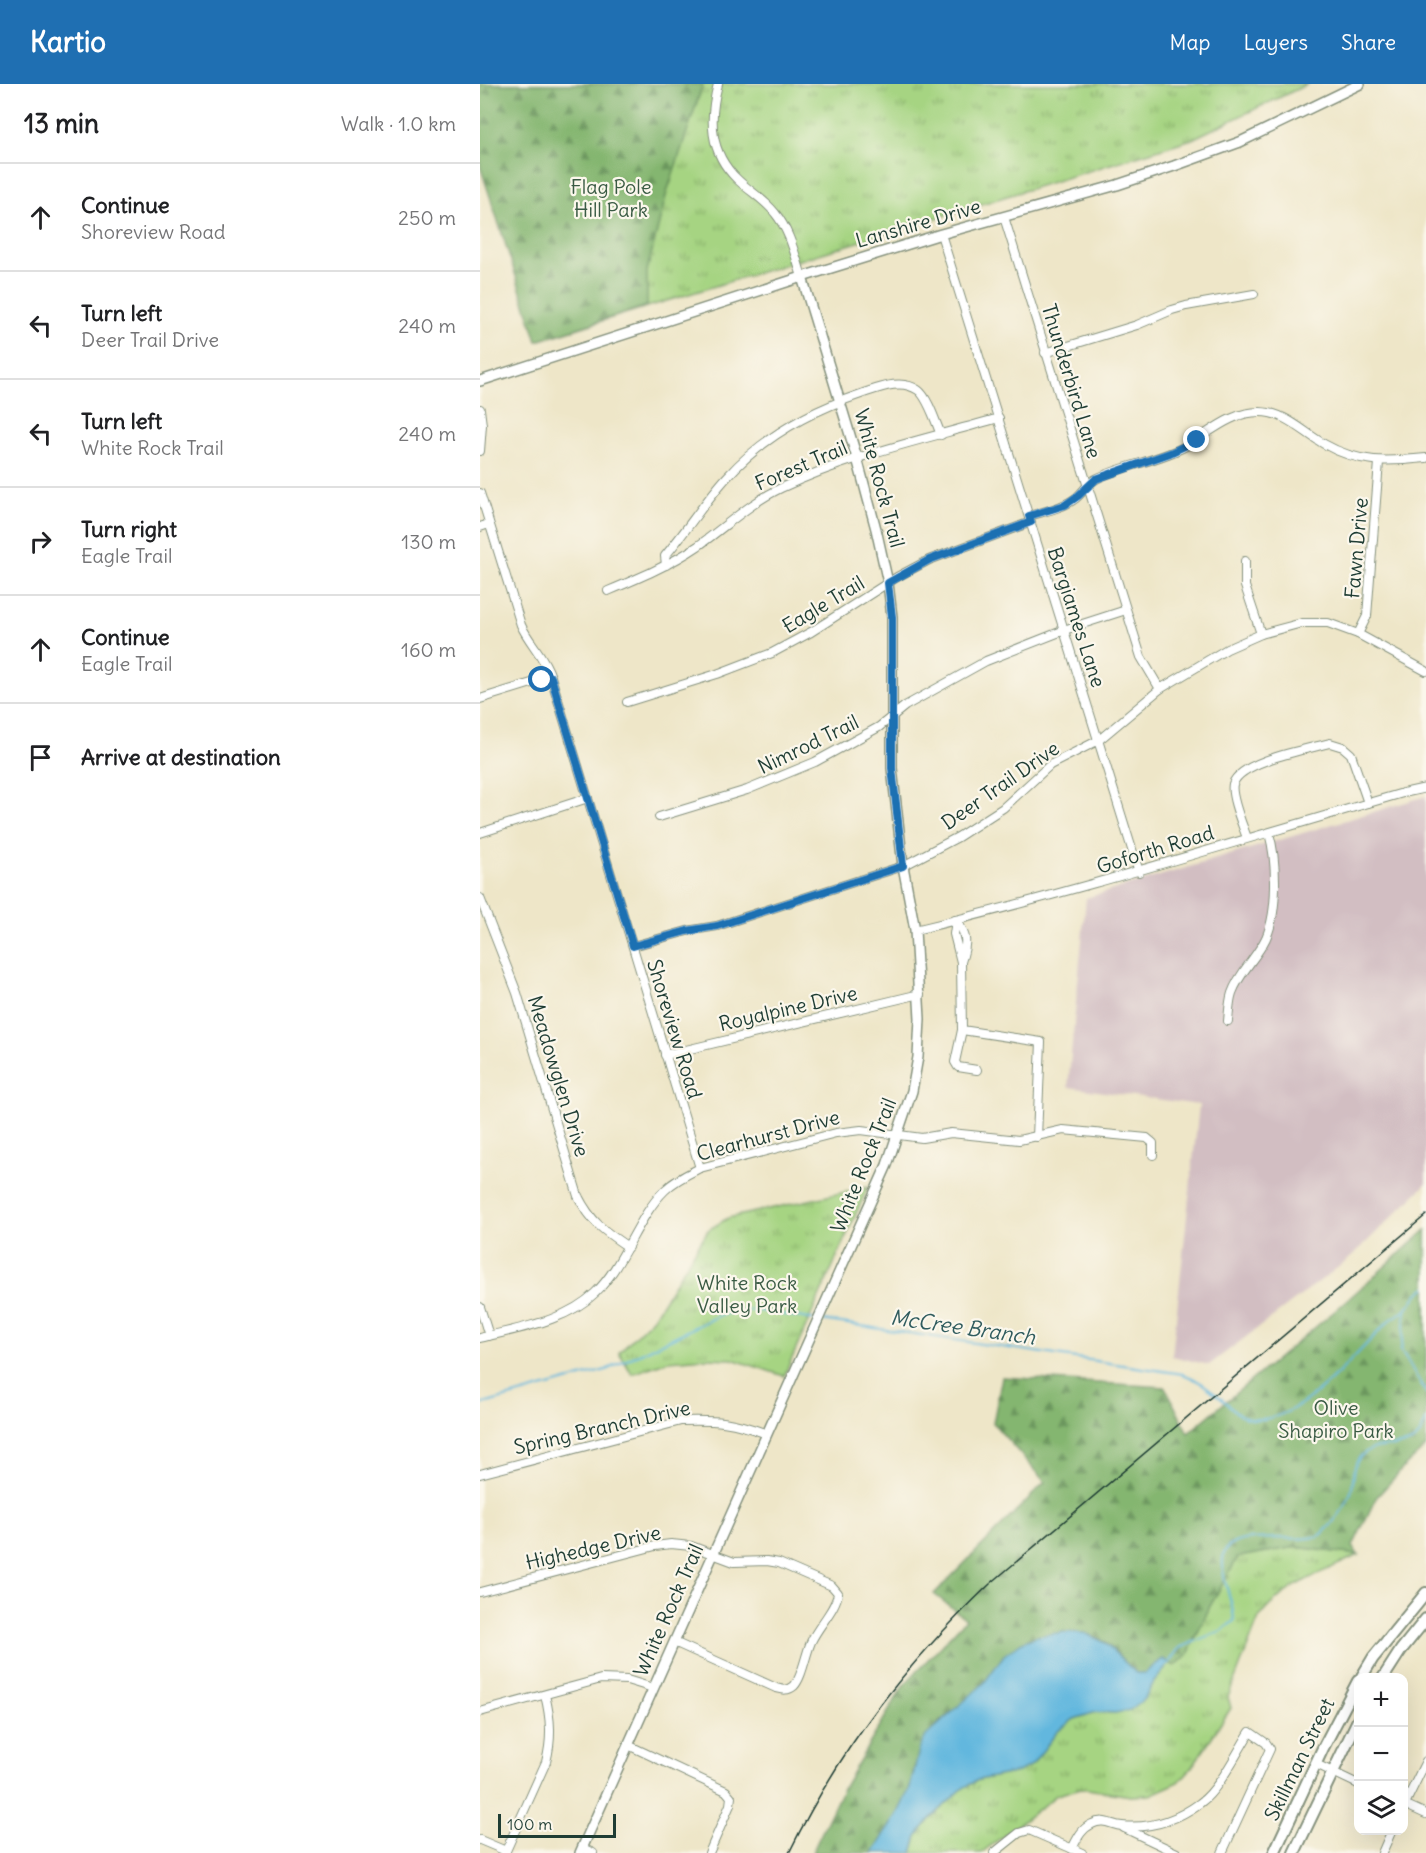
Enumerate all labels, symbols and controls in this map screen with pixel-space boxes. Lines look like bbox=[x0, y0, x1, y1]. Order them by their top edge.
text: Kartio bbox=[30, 24, 106, 60]
text: Map bbox=[1170, 29, 1210, 56]
text: Layers bbox=[1243, 29, 1308, 56]
text: Share bbox=[1341, 29, 1396, 56]
text: 13 min bbox=[24, 107, 99, 140]
text: Walk · 1.0 km bbox=[341, 111, 456, 136]
park label: Flag Pole Hill Park bbox=[570, 174, 652, 222]
text: Continue bbox=[81, 191, 170, 219]
street label: Lanshire Drive bbox=[852, 193, 984, 253]
icon: ahead bbox=[24, 201, 57, 234]
text: 250 m bbox=[398, 205, 456, 230]
text: Shoreview Road bbox=[81, 219, 226, 244]
text: Turn left bbox=[81, 299, 162, 327]
street label: Thunderbird Lane bbox=[1037, 301, 1107, 461]
icon: left bbox=[24, 309, 57, 342]
text: 240 m bbox=[398, 313, 456, 338]
text: Deer Trail Drive bbox=[81, 327, 219, 352]
street label: White Rock Trail bbox=[849, 406, 911, 550]
text: Turn left bbox=[81, 407, 162, 435]
icon: left bbox=[24, 417, 57, 450]
text: 240 m bbox=[398, 421, 456, 446]
route end bbox=[1183, 426, 1209, 452]
street label: Forest Trail bbox=[751, 434, 851, 496]
text: White Rock Trail bbox=[81, 435, 224, 460]
street label: Fawn Drive bbox=[1339, 497, 1373, 599]
text: Turn right bbox=[81, 515, 177, 543]
icon: right bbox=[24, 525, 57, 558]
text: 130 m bbox=[401, 529, 456, 554]
text: Eagle Trail bbox=[81, 543, 172, 568]
street label: Bargiames Lane bbox=[1043, 544, 1111, 690]
street label: Eagle Trail bbox=[777, 570, 869, 638]
text: Continue bbox=[81, 623, 170, 651]
icon: ahead bbox=[24, 633, 57, 666]
text: 160 m bbox=[401, 637, 456, 662]
text: Eagle Trail bbox=[81, 651, 172, 676]
route start bbox=[528, 666, 554, 692]
street label: Nimrod Trail bbox=[754, 709, 862, 779]
street label: Deer Trail Drive bbox=[936, 735, 1064, 835]
icon: arrive bbox=[24, 741, 57, 774]
text: Arrive at destination bbox=[81, 743, 281, 771]
street label: Goforth Road bbox=[1093, 819, 1217, 879]
street label: Shoreview Road bbox=[642, 956, 708, 1102]
street label: Royalpine Drive bbox=[716, 980, 860, 1036]
street label: Meadowglen Drive bbox=[523, 993, 595, 1159]
street label: White Rock Trail bbox=[825, 1094, 901, 1236]
street label: Clearhurst Drive bbox=[694, 1104, 842, 1166]
park label: White Rock Valley Park bbox=[697, 1270, 797, 1318]
water label: McCree Branch bbox=[889, 1303, 1038, 1351]
street label: Spring Branch Drive bbox=[511, 1395, 693, 1459]
park label: Olive Shapiro Park bbox=[1278, 1395, 1394, 1443]
street label: Highedge Drive bbox=[523, 1519, 663, 1575]
street label: White Rock Trail bbox=[628, 1540, 708, 1680]
map controls bbox=[1354, 1673, 1408, 1835]
button: + bbox=[1354, 1673, 1408, 1727]
street label: Skillman Street bbox=[1259, 1693, 1340, 1824]
button: − bbox=[1354, 1727, 1408, 1781]
button: layers bbox=[1354, 1781, 1408, 1835]
scale bar bbox=[498, 1811, 616, 1838]
text: 100 m bbox=[507, 1814, 552, 1834]

